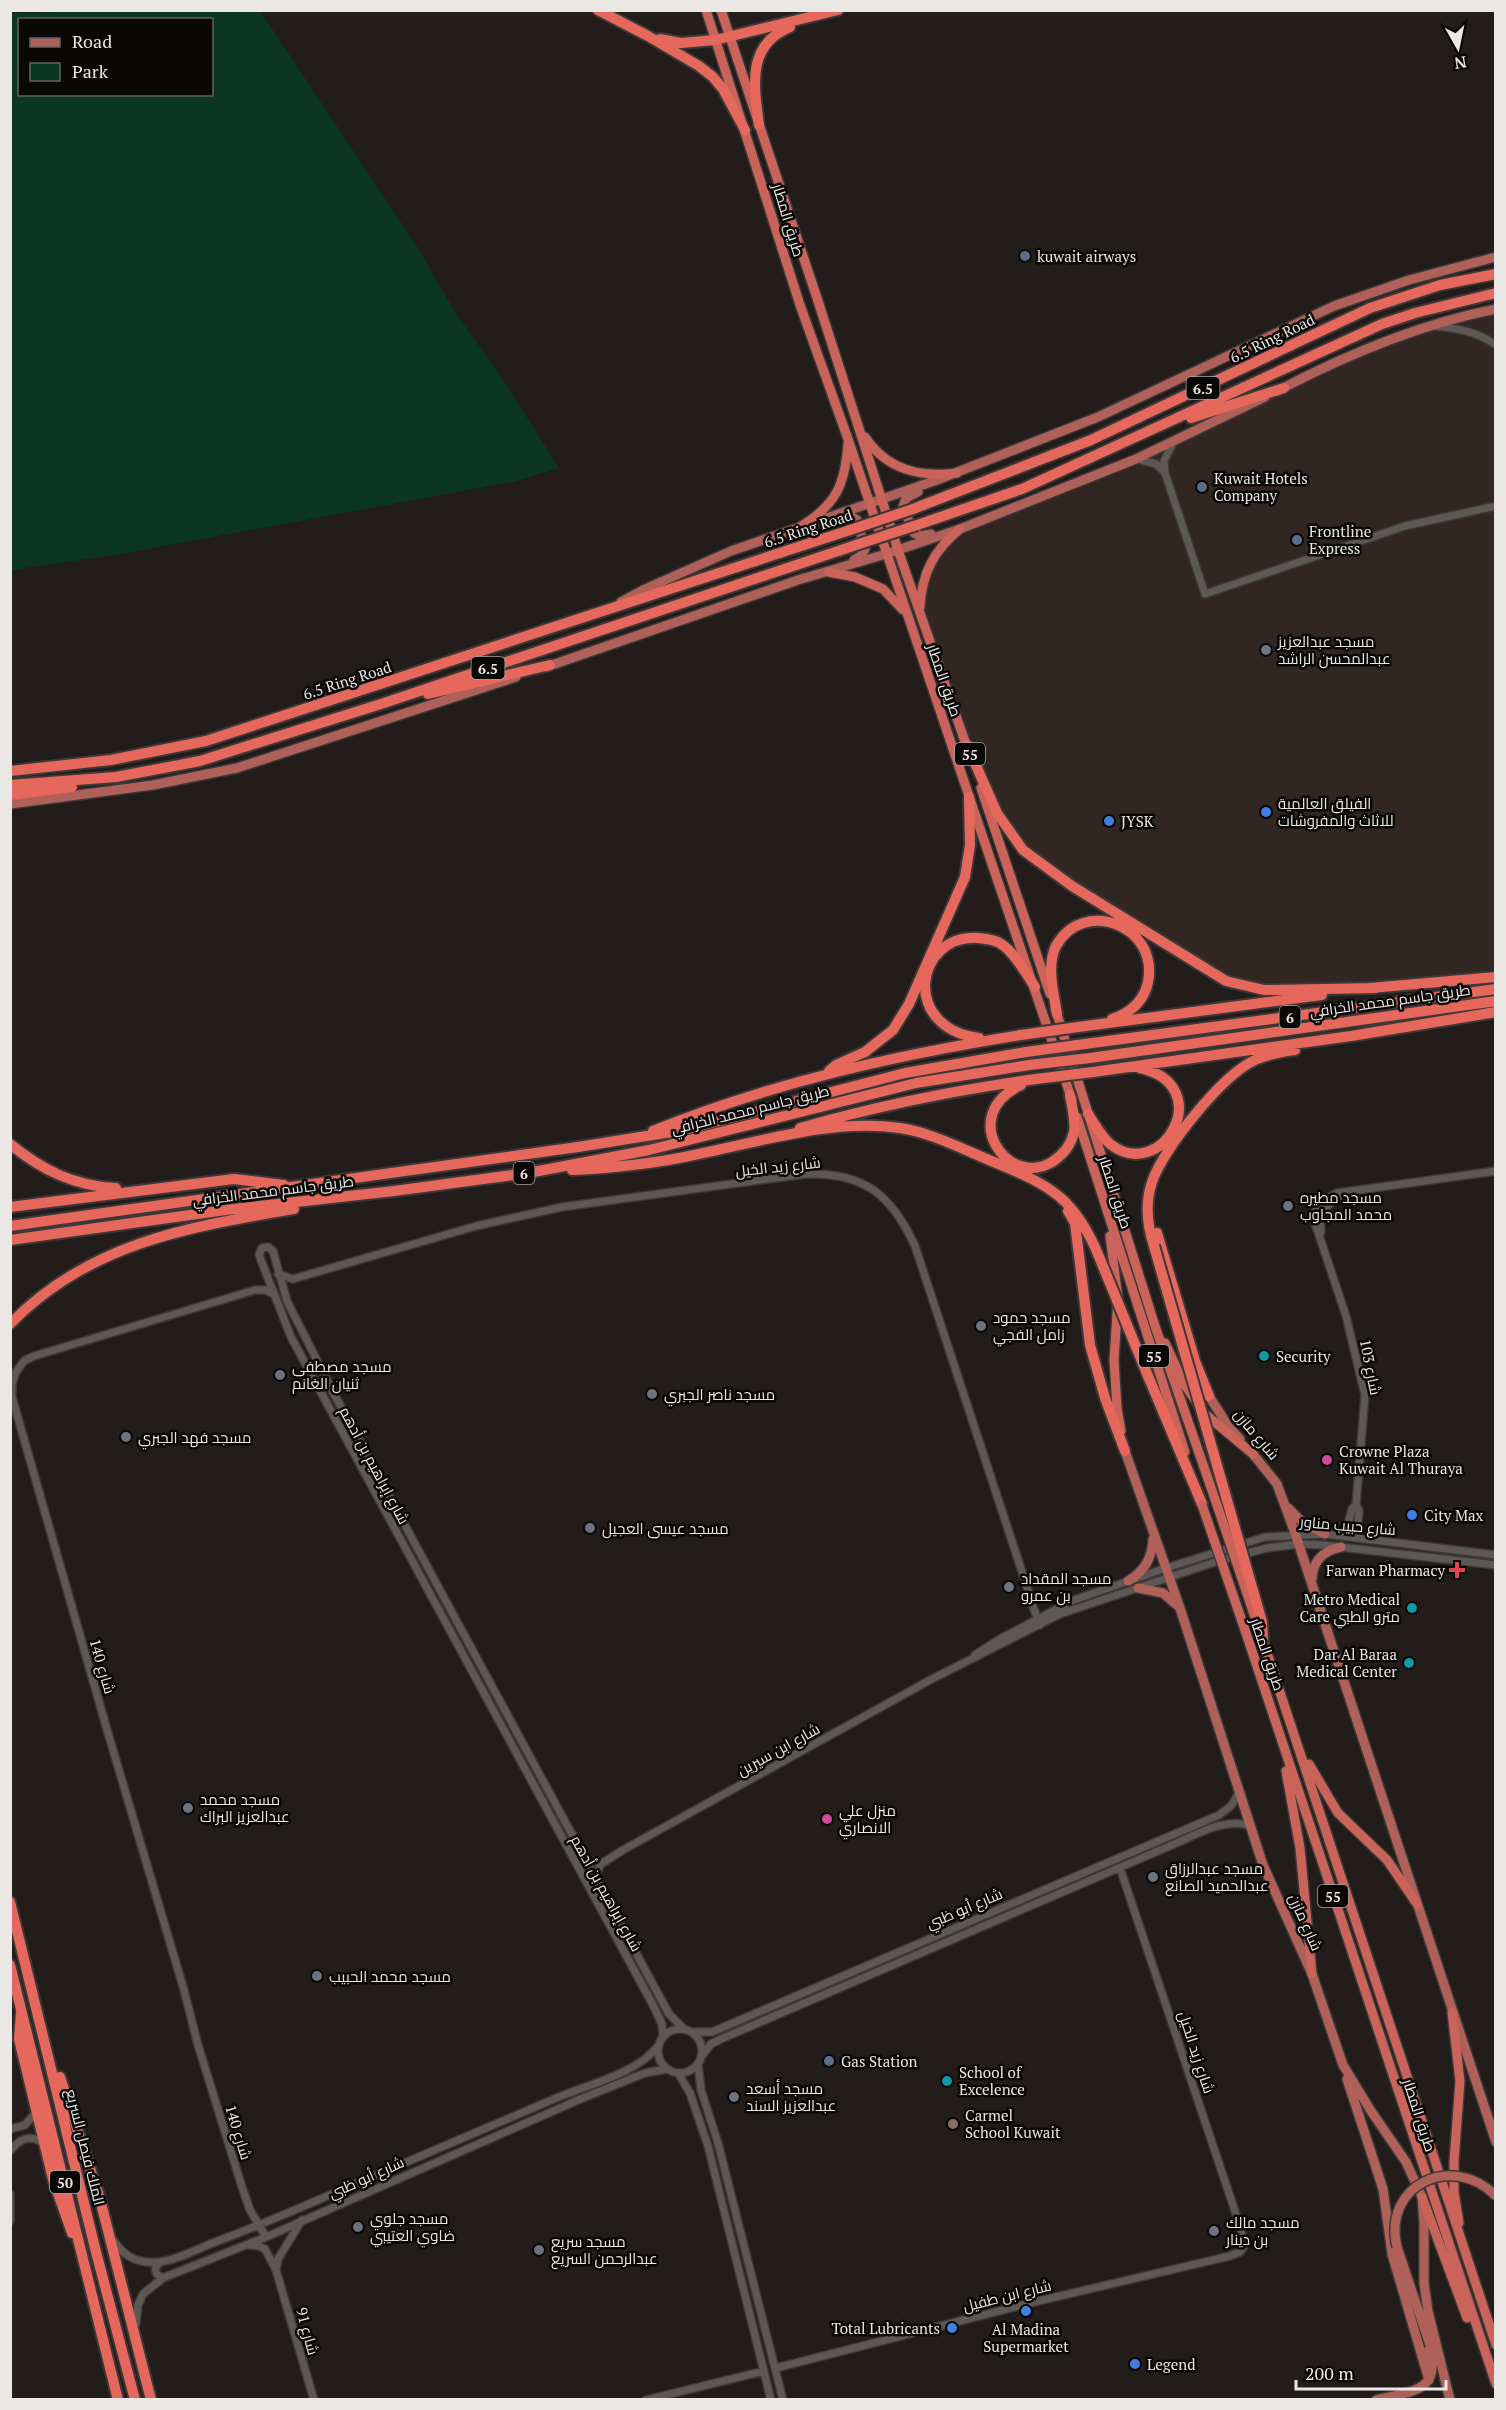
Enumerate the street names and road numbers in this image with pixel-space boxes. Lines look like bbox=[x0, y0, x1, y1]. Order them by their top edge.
street label: طريق المطار bbox=[767, 180, 810, 259]
street label: 6.5 Ring Road bbox=[1226, 309, 1318, 367]
road number: 6.5 bbox=[1186, 377, 1220, 399]
street label: 6.5 Ring Road bbox=[761, 504, 855, 552]
street label: طريق المطار bbox=[922, 640, 967, 719]
street label: 6.5 Ring Road bbox=[300, 656, 394, 704]
road number: 6.5 bbox=[472, 657, 504, 679]
road number: 55 bbox=[955, 743, 985, 765]
street label: طريق جاسم محمد الخرافي bbox=[1308, 979, 1472, 1024]
road number: 6 bbox=[1280, 1006, 1300, 1028]
street label: طريق جاسم محمد الخرافي bbox=[669, 1080, 832, 1141]
street label: شارع زيد الخيل bbox=[734, 1152, 822, 1182]
street label: طريق المطار bbox=[1094, 1152, 1137, 1231]
road number: 6 bbox=[514, 1162, 534, 1184]
street label: طريق جاسم محمد الخرافي bbox=[191, 1170, 355, 1213]
street label: شارع 103 bbox=[1354, 1337, 1386, 1397]
road number: 55 bbox=[1139, 1345, 1169, 1367]
street label: شارع إبراهيم بن أدهم bbox=[334, 1403, 414, 1528]
street label: شارع مازن bbox=[1228, 1404, 1284, 1465]
street label: شارع حبيب مناور bbox=[1298, 1511, 1397, 1541]
street label: طريق المطار bbox=[1245, 1614, 1290, 1693]
street label: شارع 140 bbox=[84, 1636, 120, 1697]
street label: شارع ابن سيرين bbox=[733, 1718, 824, 1782]
street label: شارع إبراهيم بن أدهم bbox=[565, 1831, 647, 1956]
street label: شارع أبو ظبي bbox=[923, 1883, 1006, 1936]
road number: 55 bbox=[1318, 1885, 1348, 1907]
street label: شارع مازن bbox=[1283, 1890, 1327, 1955]
street label: شارع زيد الخيل bbox=[1172, 2008, 1220, 2096]
street label: طريق المطار bbox=[1398, 2075, 1441, 2154]
street label: الملك فيصل السريع bbox=[60, 2087, 110, 2208]
street label: شارع 140 bbox=[219, 2102, 257, 2163]
street label: شارع أبو ظبي bbox=[325, 2151, 408, 2205]
road number: 50 bbox=[50, 2171, 80, 2193]
street label: شارع ابن طفيل bbox=[961, 2274, 1054, 2318]
street label: شارع 91 bbox=[290, 2305, 324, 2358]

